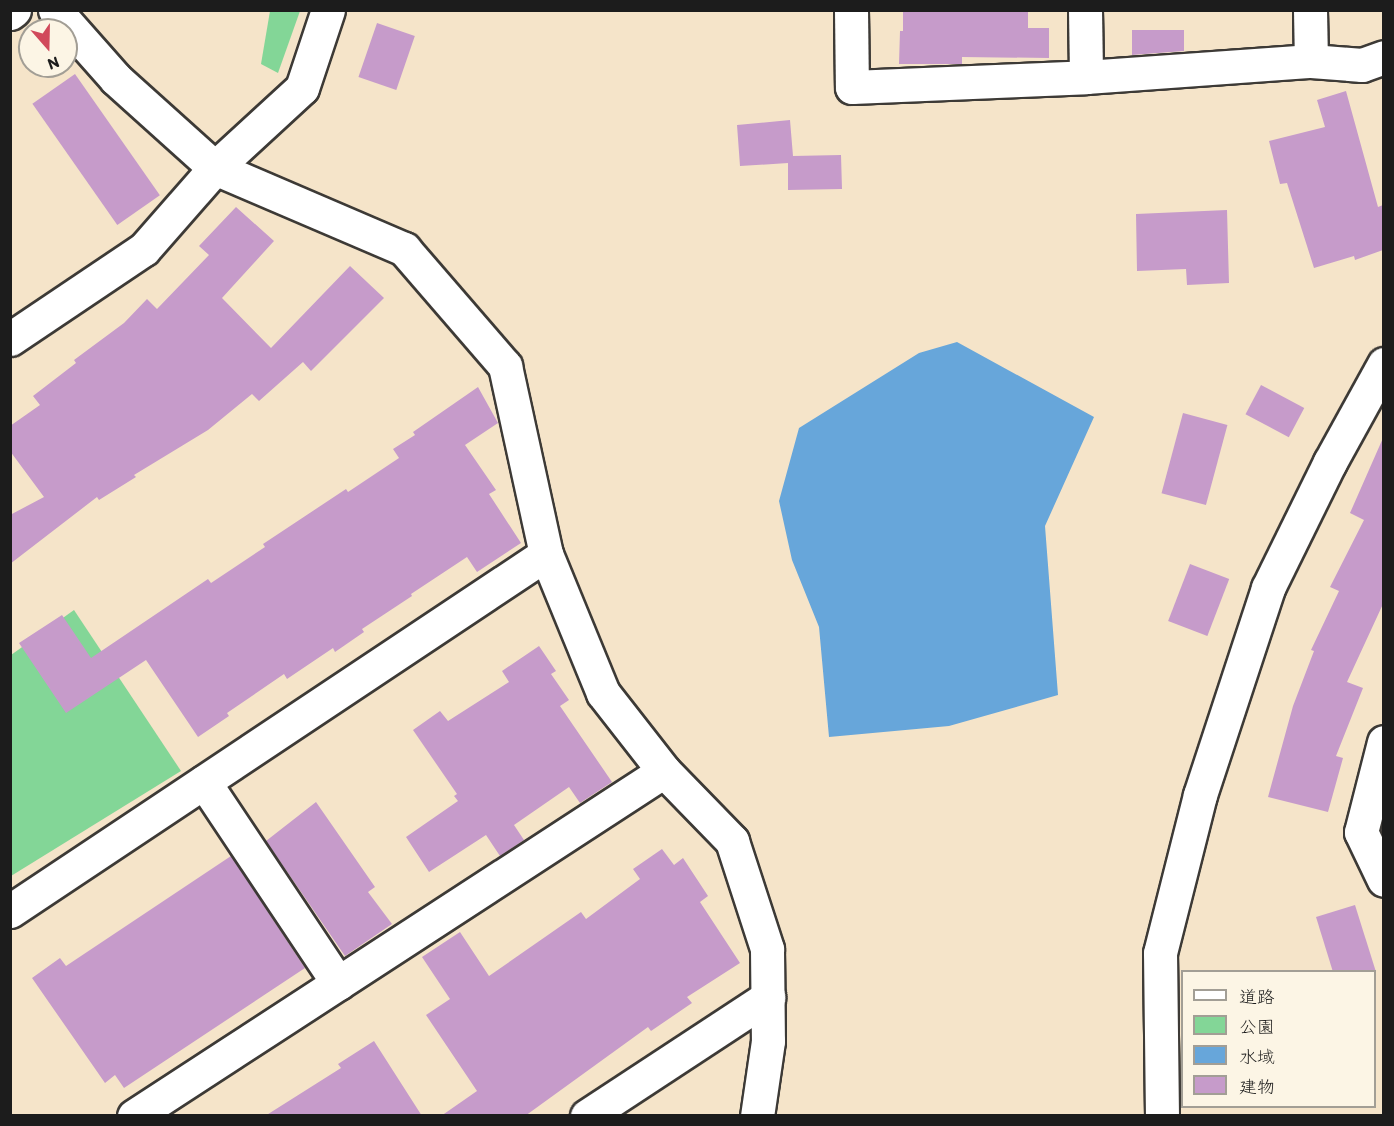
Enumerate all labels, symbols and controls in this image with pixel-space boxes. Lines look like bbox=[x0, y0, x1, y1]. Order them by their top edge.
north arrow bbox=[18, 18, 78, 78]
text: N bbox=[45, 53, 62, 74]
legend bbox=[1181, 970, 1376, 1108]
text: 道路 bbox=[1239, 986, 1275, 1008]
text: 公園 bbox=[1239, 1016, 1275, 1038]
text: 水域 bbox=[1239, 1046, 1275, 1068]
text: 建物 bbox=[1239, 1076, 1275, 1098]

